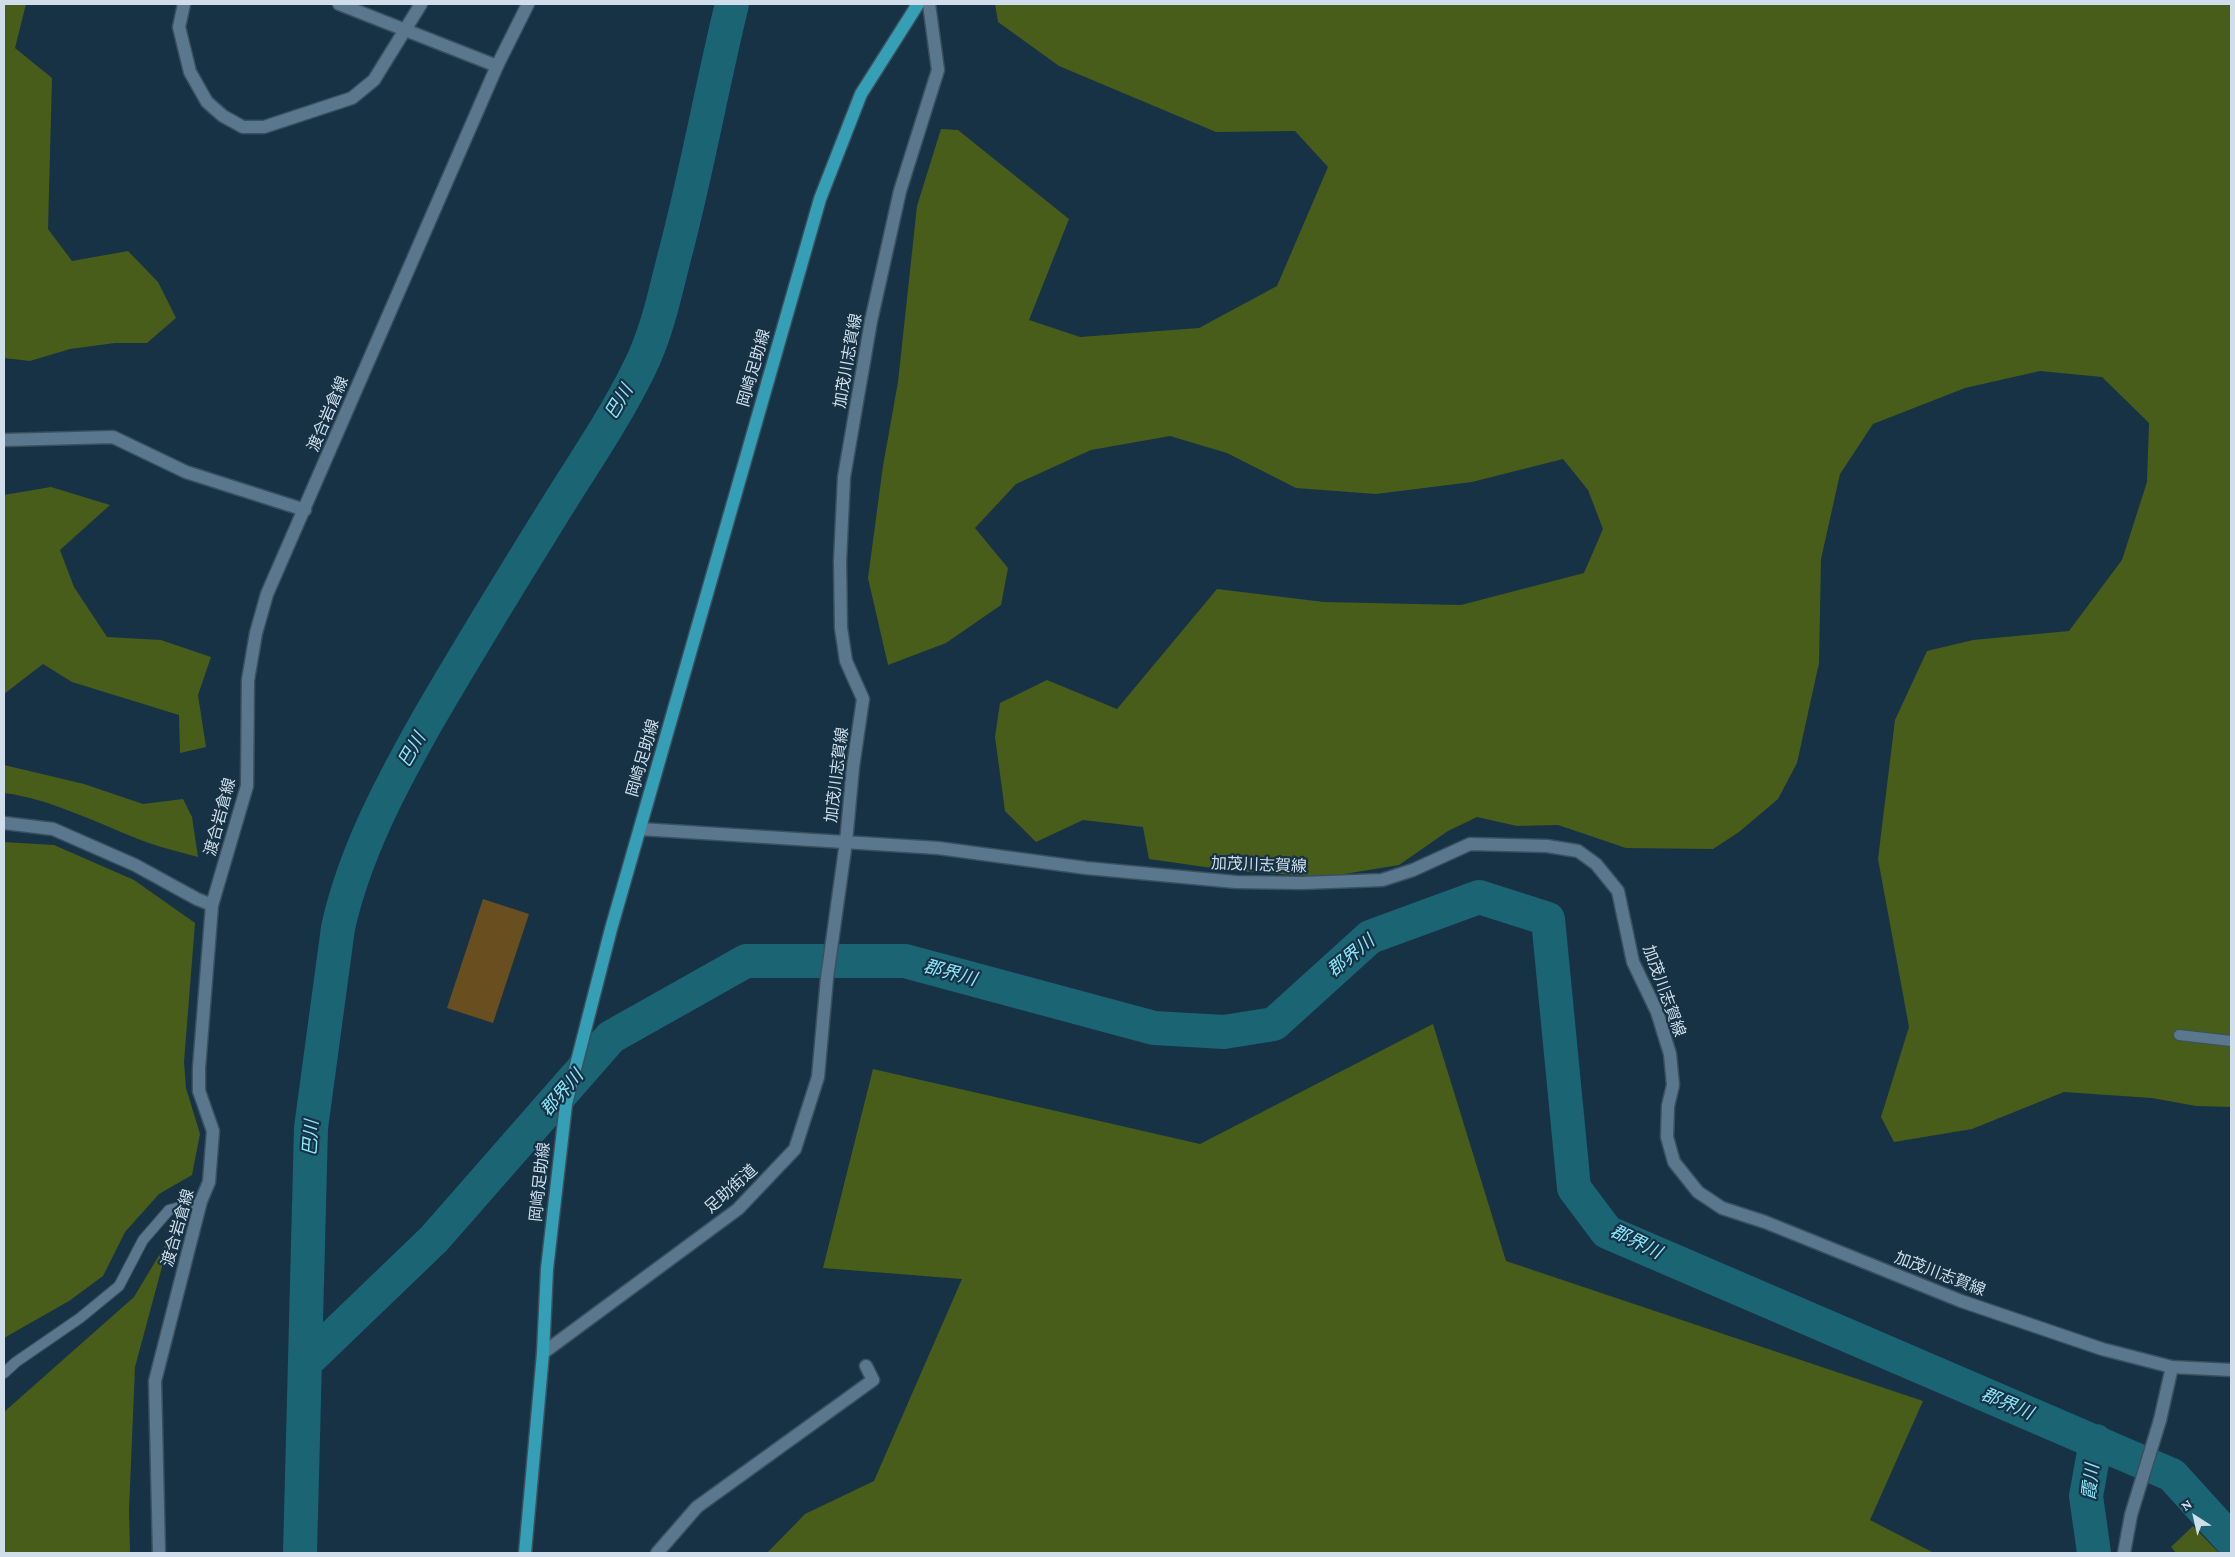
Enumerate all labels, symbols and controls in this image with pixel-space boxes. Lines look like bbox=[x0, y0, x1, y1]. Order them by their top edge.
street label: 加茂川志賀線 bbox=[830, 312, 866, 410]
street label: 岡崎足助線 bbox=[734, 327, 774, 409]
street label: 渡合岩倉線 bbox=[304, 373, 352, 455]
water label: 巴川 bbox=[600, 381, 638, 423]
street label: 岡崎足助線 bbox=[623, 717, 663, 799]
street label: 加茂川志賀線 bbox=[822, 726, 852, 824]
water label: 巴川 bbox=[394, 729, 430, 771]
street label: 渡合岩倉線 bbox=[200, 776, 240, 858]
street label: 加茂川志賀線 bbox=[1211, 854, 1307, 876]
water label: 郡界川 bbox=[1323, 931, 1379, 981]
street label: 加茂川志賀線 bbox=[1639, 943, 1689, 1039]
water label: 郡界川 bbox=[921, 956, 979, 990]
water label: 郡界川 bbox=[536, 1066, 588, 1120]
water label: 巴川 bbox=[299, 1119, 323, 1157]
street label: 岡崎足助線 bbox=[526, 1141, 554, 1223]
street label: 足助街道 bbox=[701, 1160, 761, 1218]
street label: 渡合岩倉線 bbox=[158, 1187, 198, 1269]
water label: 郡界川 bbox=[1607, 1220, 1665, 1264]
street label: 加茂川志賀線 bbox=[1892, 1248, 1988, 1300]
water label: 郡界川 bbox=[1978, 1384, 2036, 1424]
water label: 霞川 bbox=[2078, 1463, 2104, 1501]
north arrow bbox=[2170, 1492, 2220, 1542]
text: N bbox=[2178, 1495, 2195, 1514]

